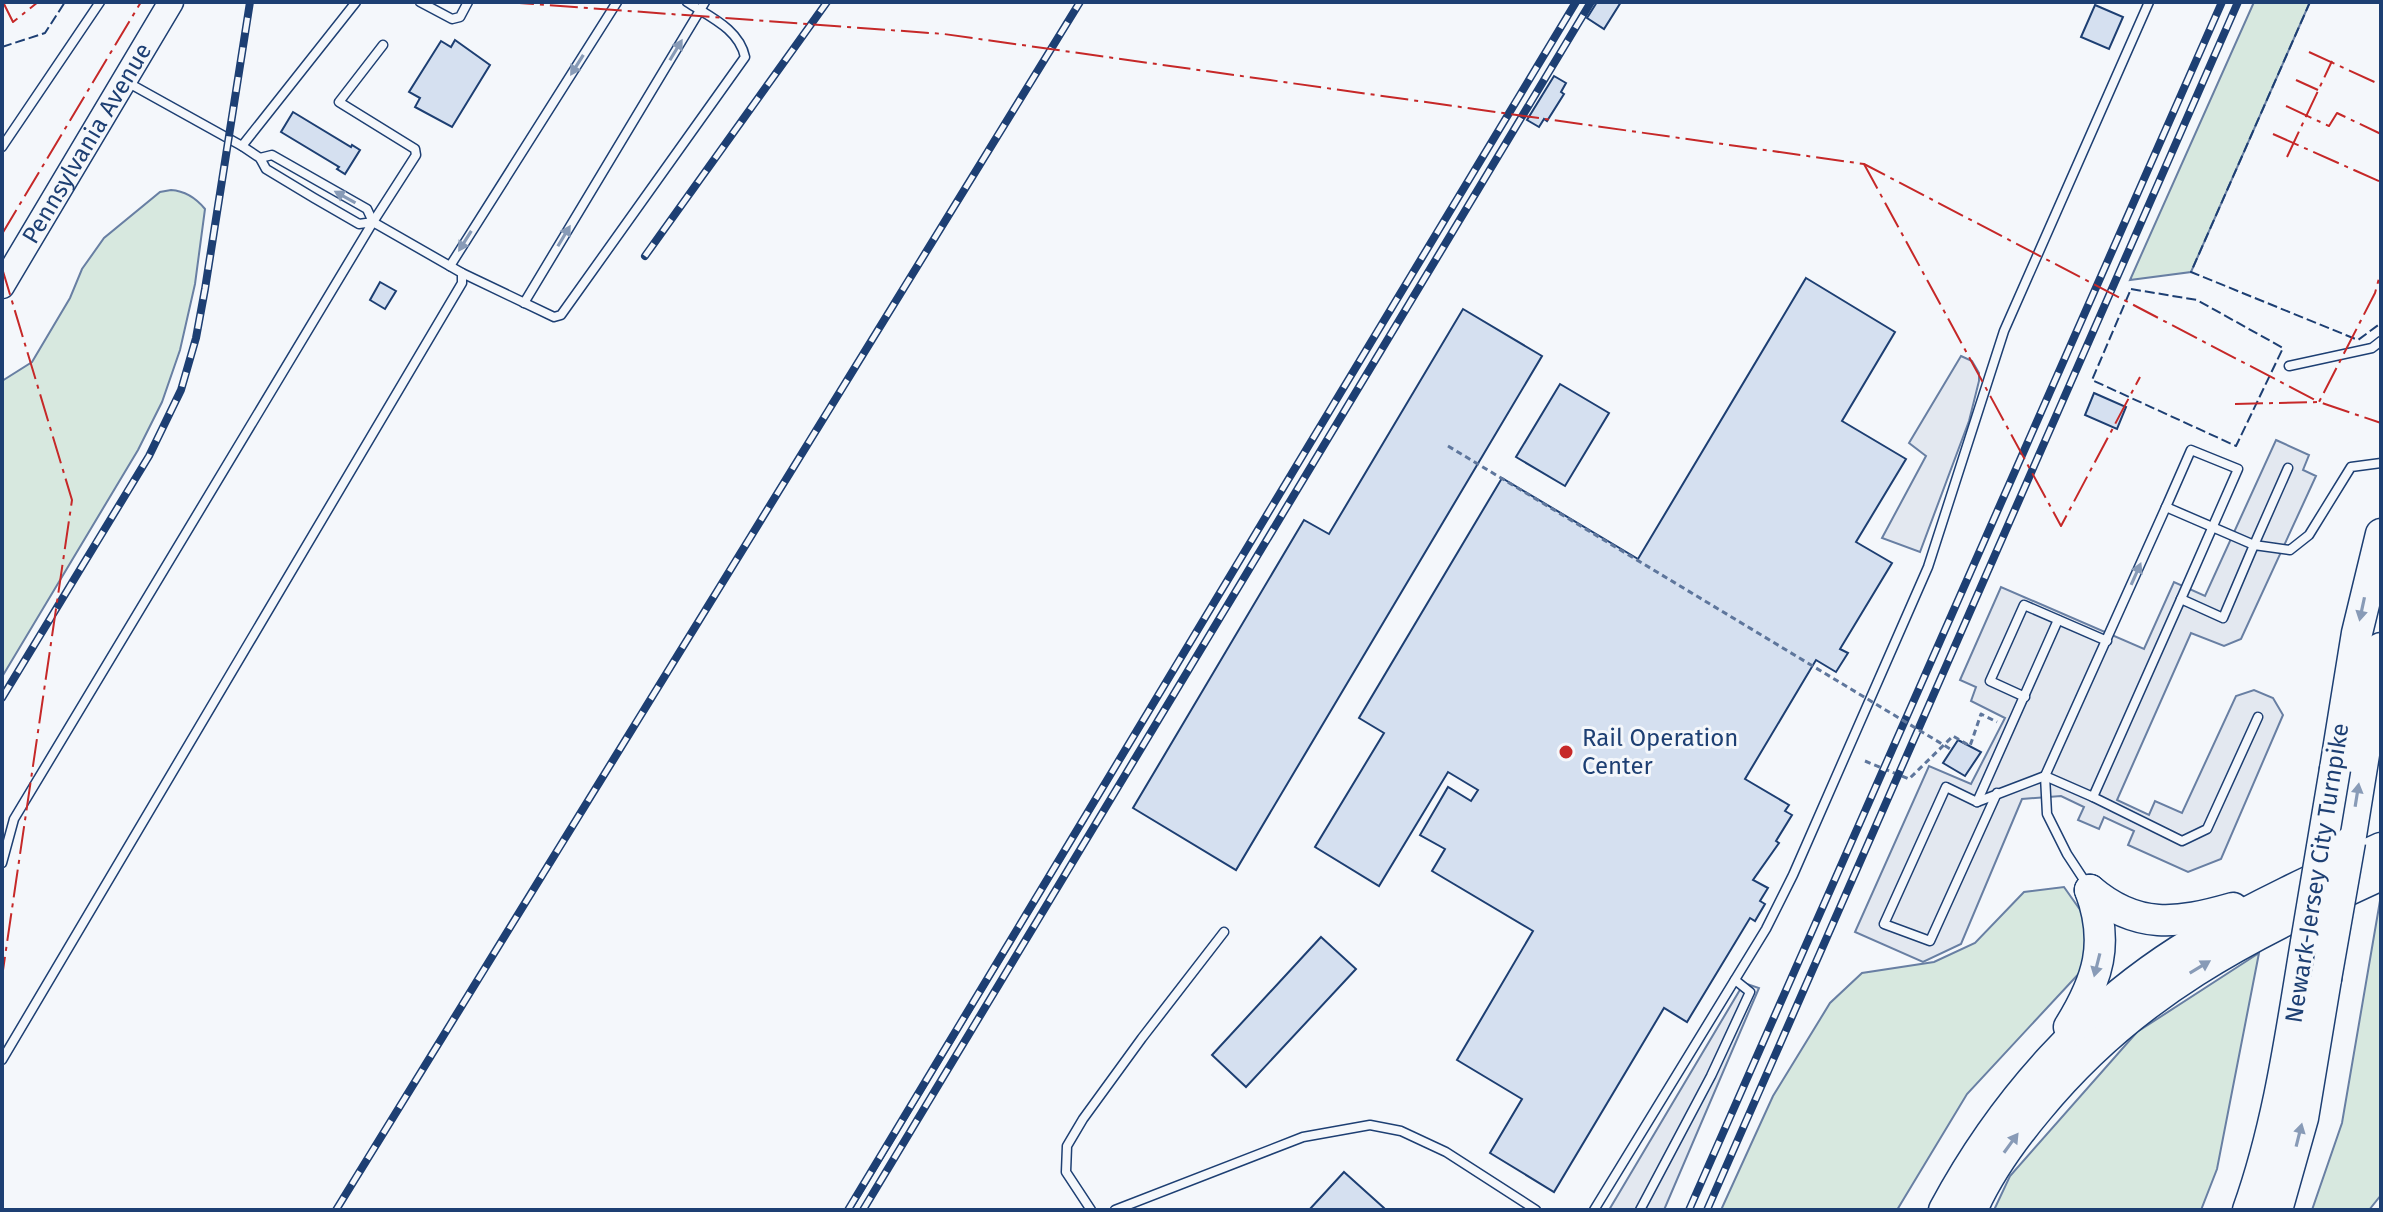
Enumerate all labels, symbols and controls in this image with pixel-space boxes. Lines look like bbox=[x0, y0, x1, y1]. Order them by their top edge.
street label: Pennsylvania Avenue bbox=[16, 38, 157, 249]
one-way arrow bbox=[669, 39, 683, 61]
one-way arrow bbox=[570, 54, 584, 76]
one-way arrow bbox=[334, 190, 356, 204]
one-way arrow bbox=[557, 225, 571, 247]
one-way arrow bbox=[458, 230, 473, 253]
one-way arrow bbox=[2130, 562, 2143, 586]
one-way arrow bbox=[2355, 597, 2368, 622]
street label: Newark-Jersey City Turnpike bbox=[2279, 721, 2355, 1025]
place label: Rail Operation Center bbox=[1582, 724, 1738, 780]
marker: Rail Operation Center bbox=[1557, 743, 1575, 761]
one-way arrow bbox=[2352, 783, 2364, 808]
one-way arrow bbox=[2090, 953, 2102, 978]
one-way arrow bbox=[2189, 960, 2211, 974]
one-way arrow bbox=[2293, 1123, 2305, 1148]
one-way arrow bbox=[2003, 1133, 2019, 1153]

